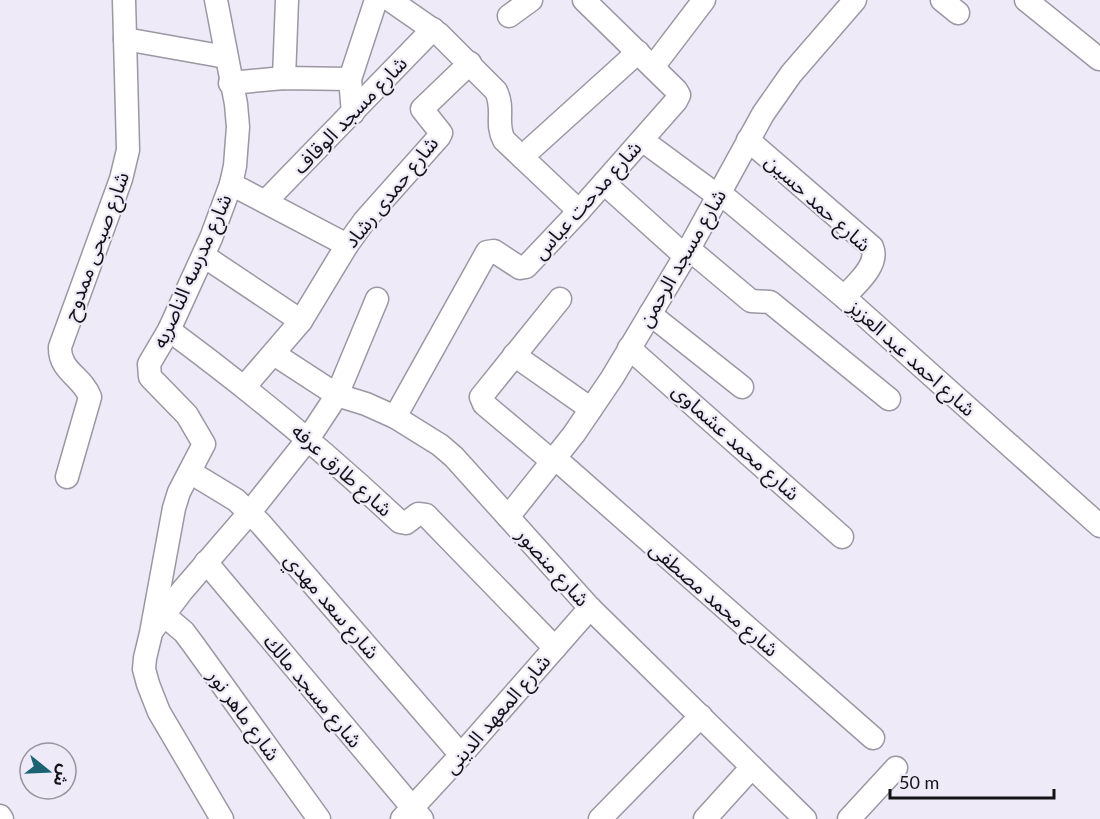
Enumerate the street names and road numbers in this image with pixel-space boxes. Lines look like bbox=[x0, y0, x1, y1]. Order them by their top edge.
street label: شارع مسجد الوقاف bbox=[287, 51, 414, 181]
street label: شارع حمدى رشاد bbox=[338, 131, 446, 254]
street label: شارع مدحت عباس bbox=[527, 135, 649, 266]
street label: شارع حمد حسين bbox=[758, 148, 877, 259]
street label: شارع صبحى ممدوح bbox=[57, 168, 137, 324]
street label: شارع مسجد الرحمن bbox=[632, 184, 734, 333]
street label: شارع مدرسه الناصريه bbox=[146, 190, 240, 353]
street label: شارع احمد عبد العزيز bbox=[841, 293, 981, 423]
street label: شارع محمد عشماوى bbox=[665, 378, 805, 508]
street label: شارع طارق عرفه bbox=[285, 418, 398, 524]
street label: شارع منصور bbox=[509, 521, 595, 613]
street label: شارع محمد مصطفى bbox=[643, 536, 784, 664]
street label: شارع سعد مهدي bbox=[277, 547, 385, 666]
street label: شارع مسجد مالك bbox=[256, 629, 368, 754]
street label: شارع المعهد الدينى bbox=[438, 649, 558, 780]
street label: شارع ماهر نور bbox=[200, 663, 286, 767]

